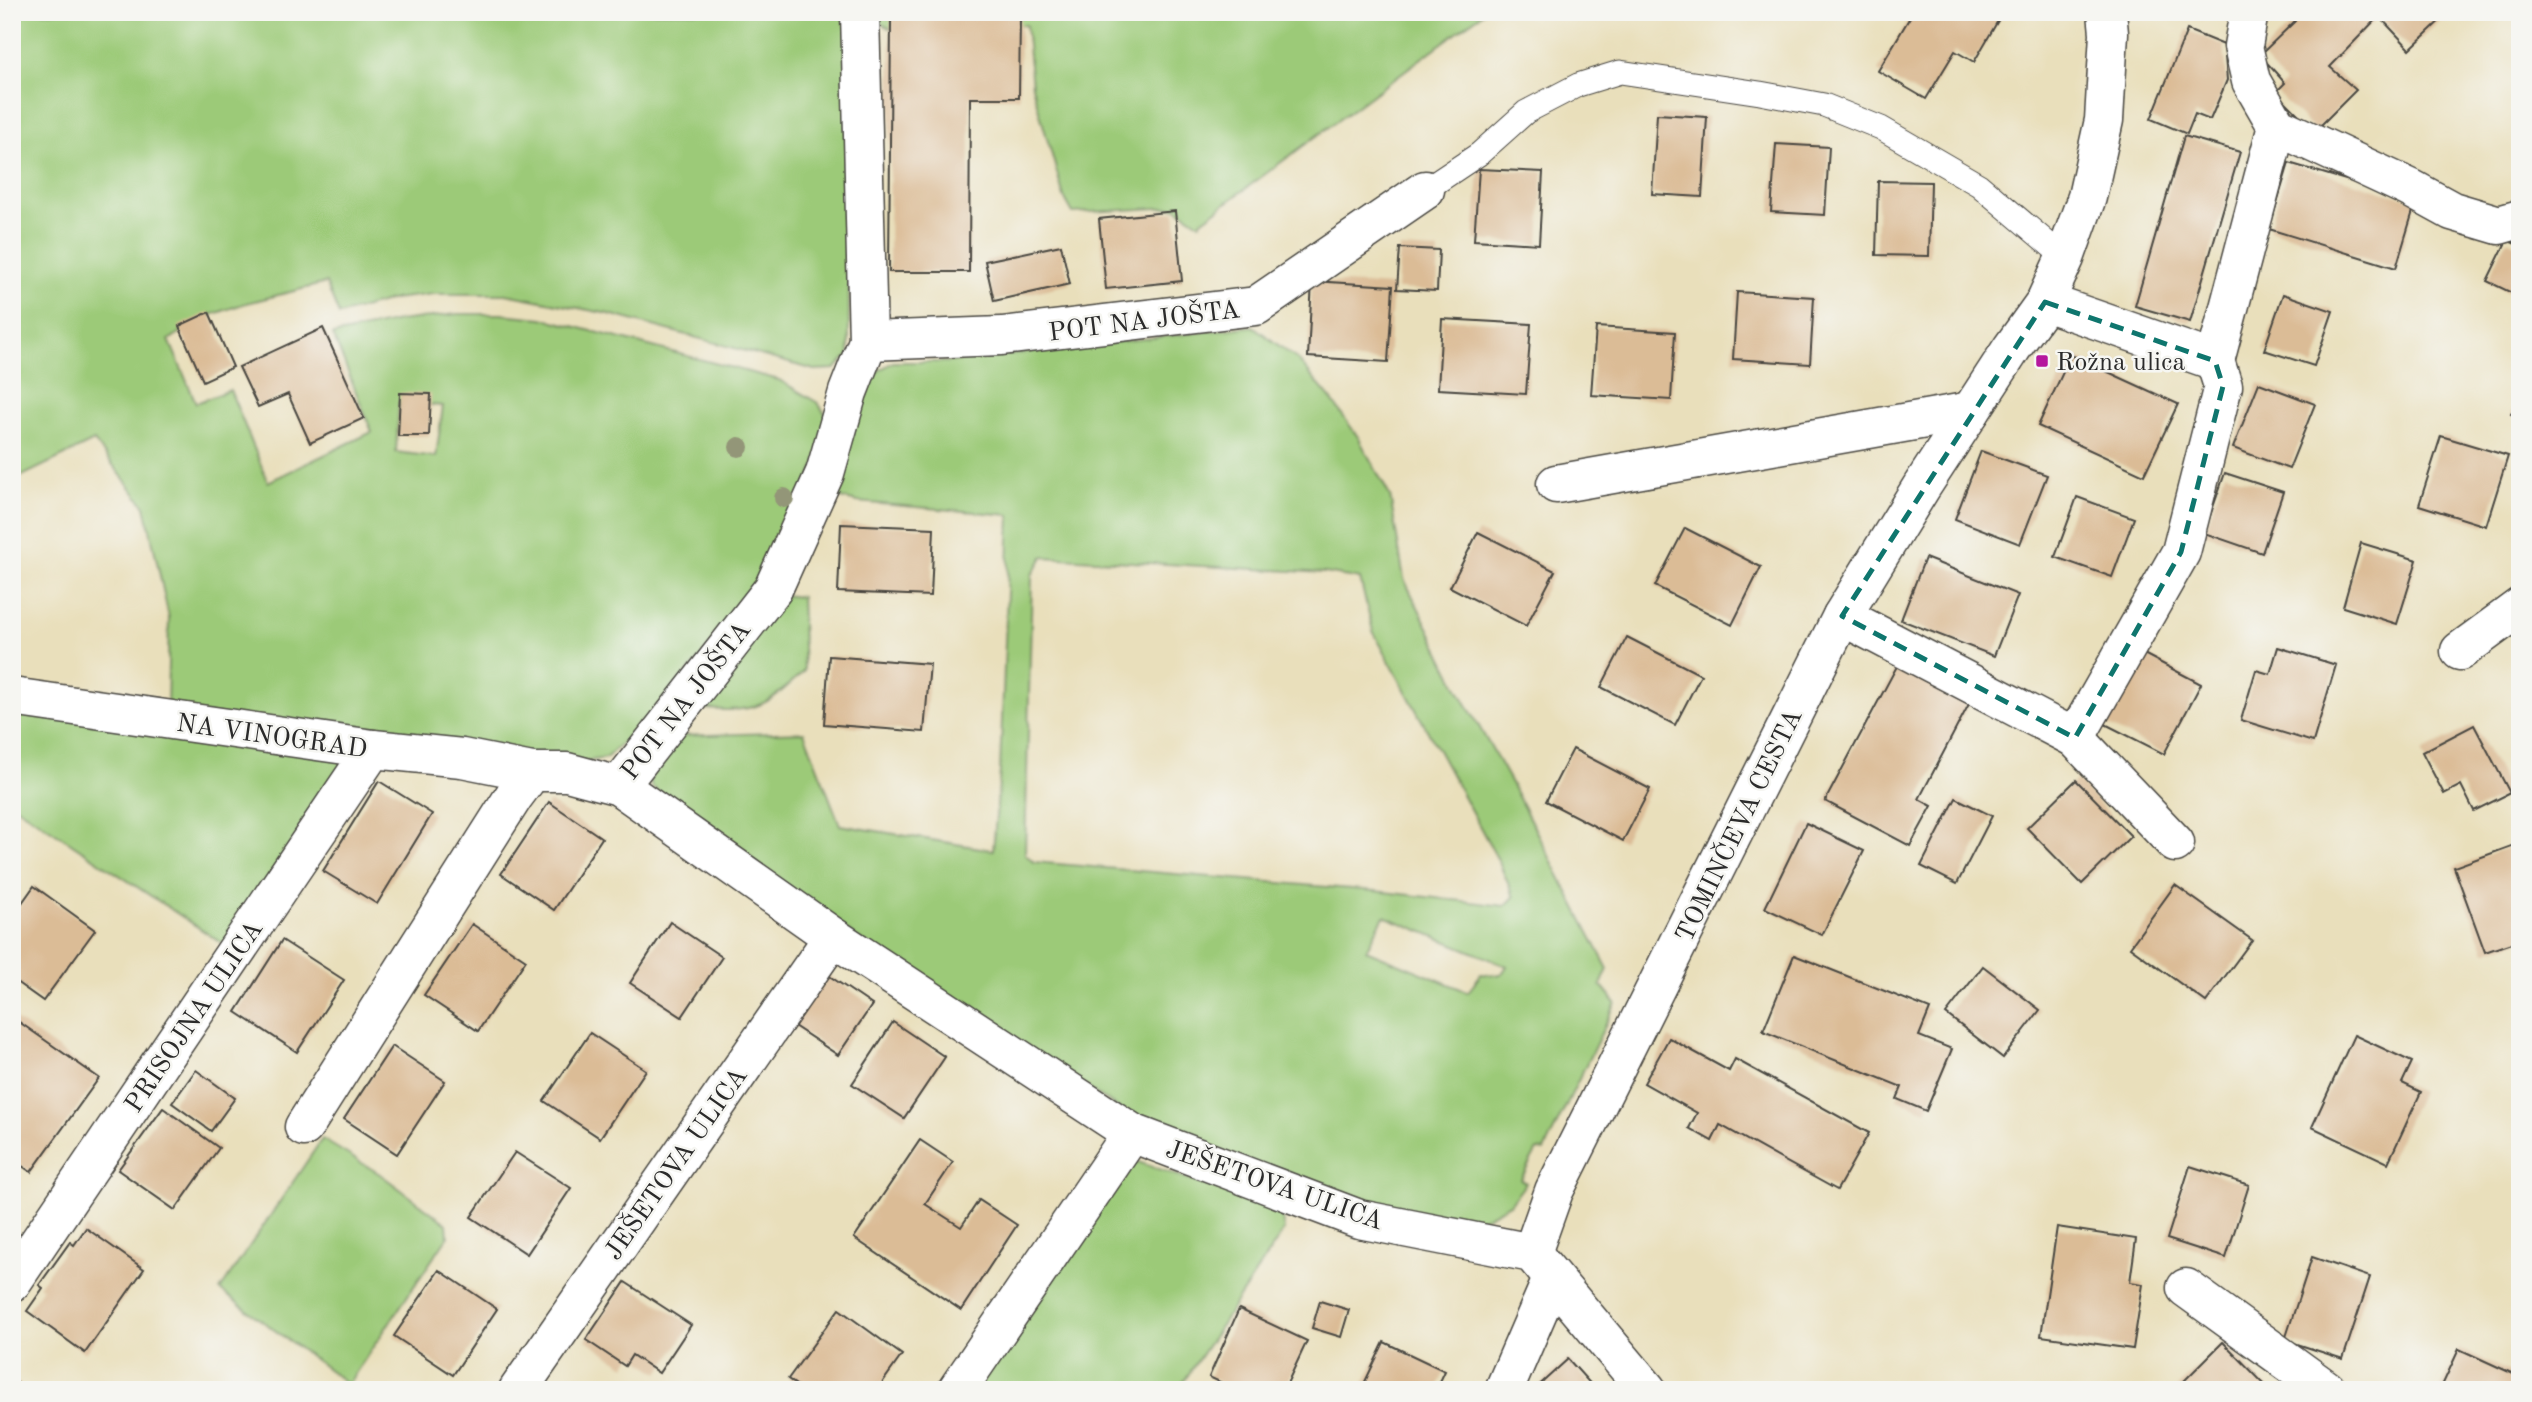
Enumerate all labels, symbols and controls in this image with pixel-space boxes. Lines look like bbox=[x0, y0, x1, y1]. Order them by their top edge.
street label: POT NA JOŠTA bbox=[1046, 292, 1242, 347]
place label: Rožna ulica bbox=[2056, 350, 2185, 376]
marker: Rožna ulica bbox=[2034, 353, 2050, 369]
street label: POT NA JOŠTA bbox=[613, 614, 756, 785]
street label: TOMINČEVA CESTA bbox=[1668, 703, 1808, 946]
street label: NA VINOGRAD bbox=[175, 711, 369, 763]
street label: PRISOJNA ULICA bbox=[121, 916, 268, 1118]
street label: JEŠETOVA ULICA bbox=[596, 1060, 753, 1265]
street label: JEŠETOVA ULICA bbox=[1162, 1132, 1388, 1235]

